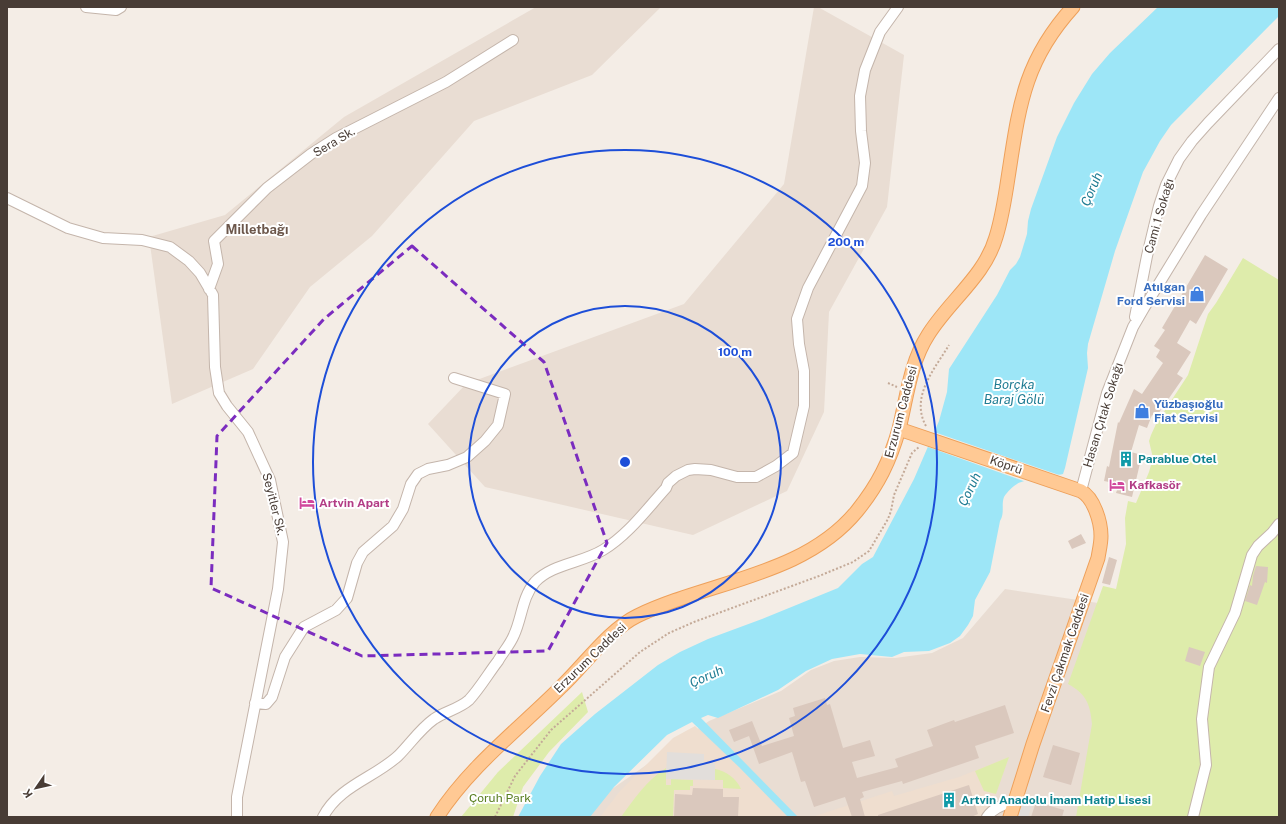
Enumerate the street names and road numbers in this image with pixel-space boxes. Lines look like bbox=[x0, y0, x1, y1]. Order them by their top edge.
street label: Sera Sk. bbox=[311, 124, 357, 160]
street label: Cami 1 Sokağı bbox=[1142, 177, 1176, 255]
street label: Hasan Çıtak Sokağı bbox=[1080, 361, 1126, 469]
street label: Erzurum Caddesi bbox=[882, 364, 920, 460]
street label: Köprü bbox=[988, 453, 1024, 477]
street label: Seyitler Sk. bbox=[259, 471, 289, 537]
street label: Fevzi Çakmak Caddesi bbox=[1038, 592, 1092, 714]
street label: Erzurum Caddesi bbox=[551, 620, 629, 696]

